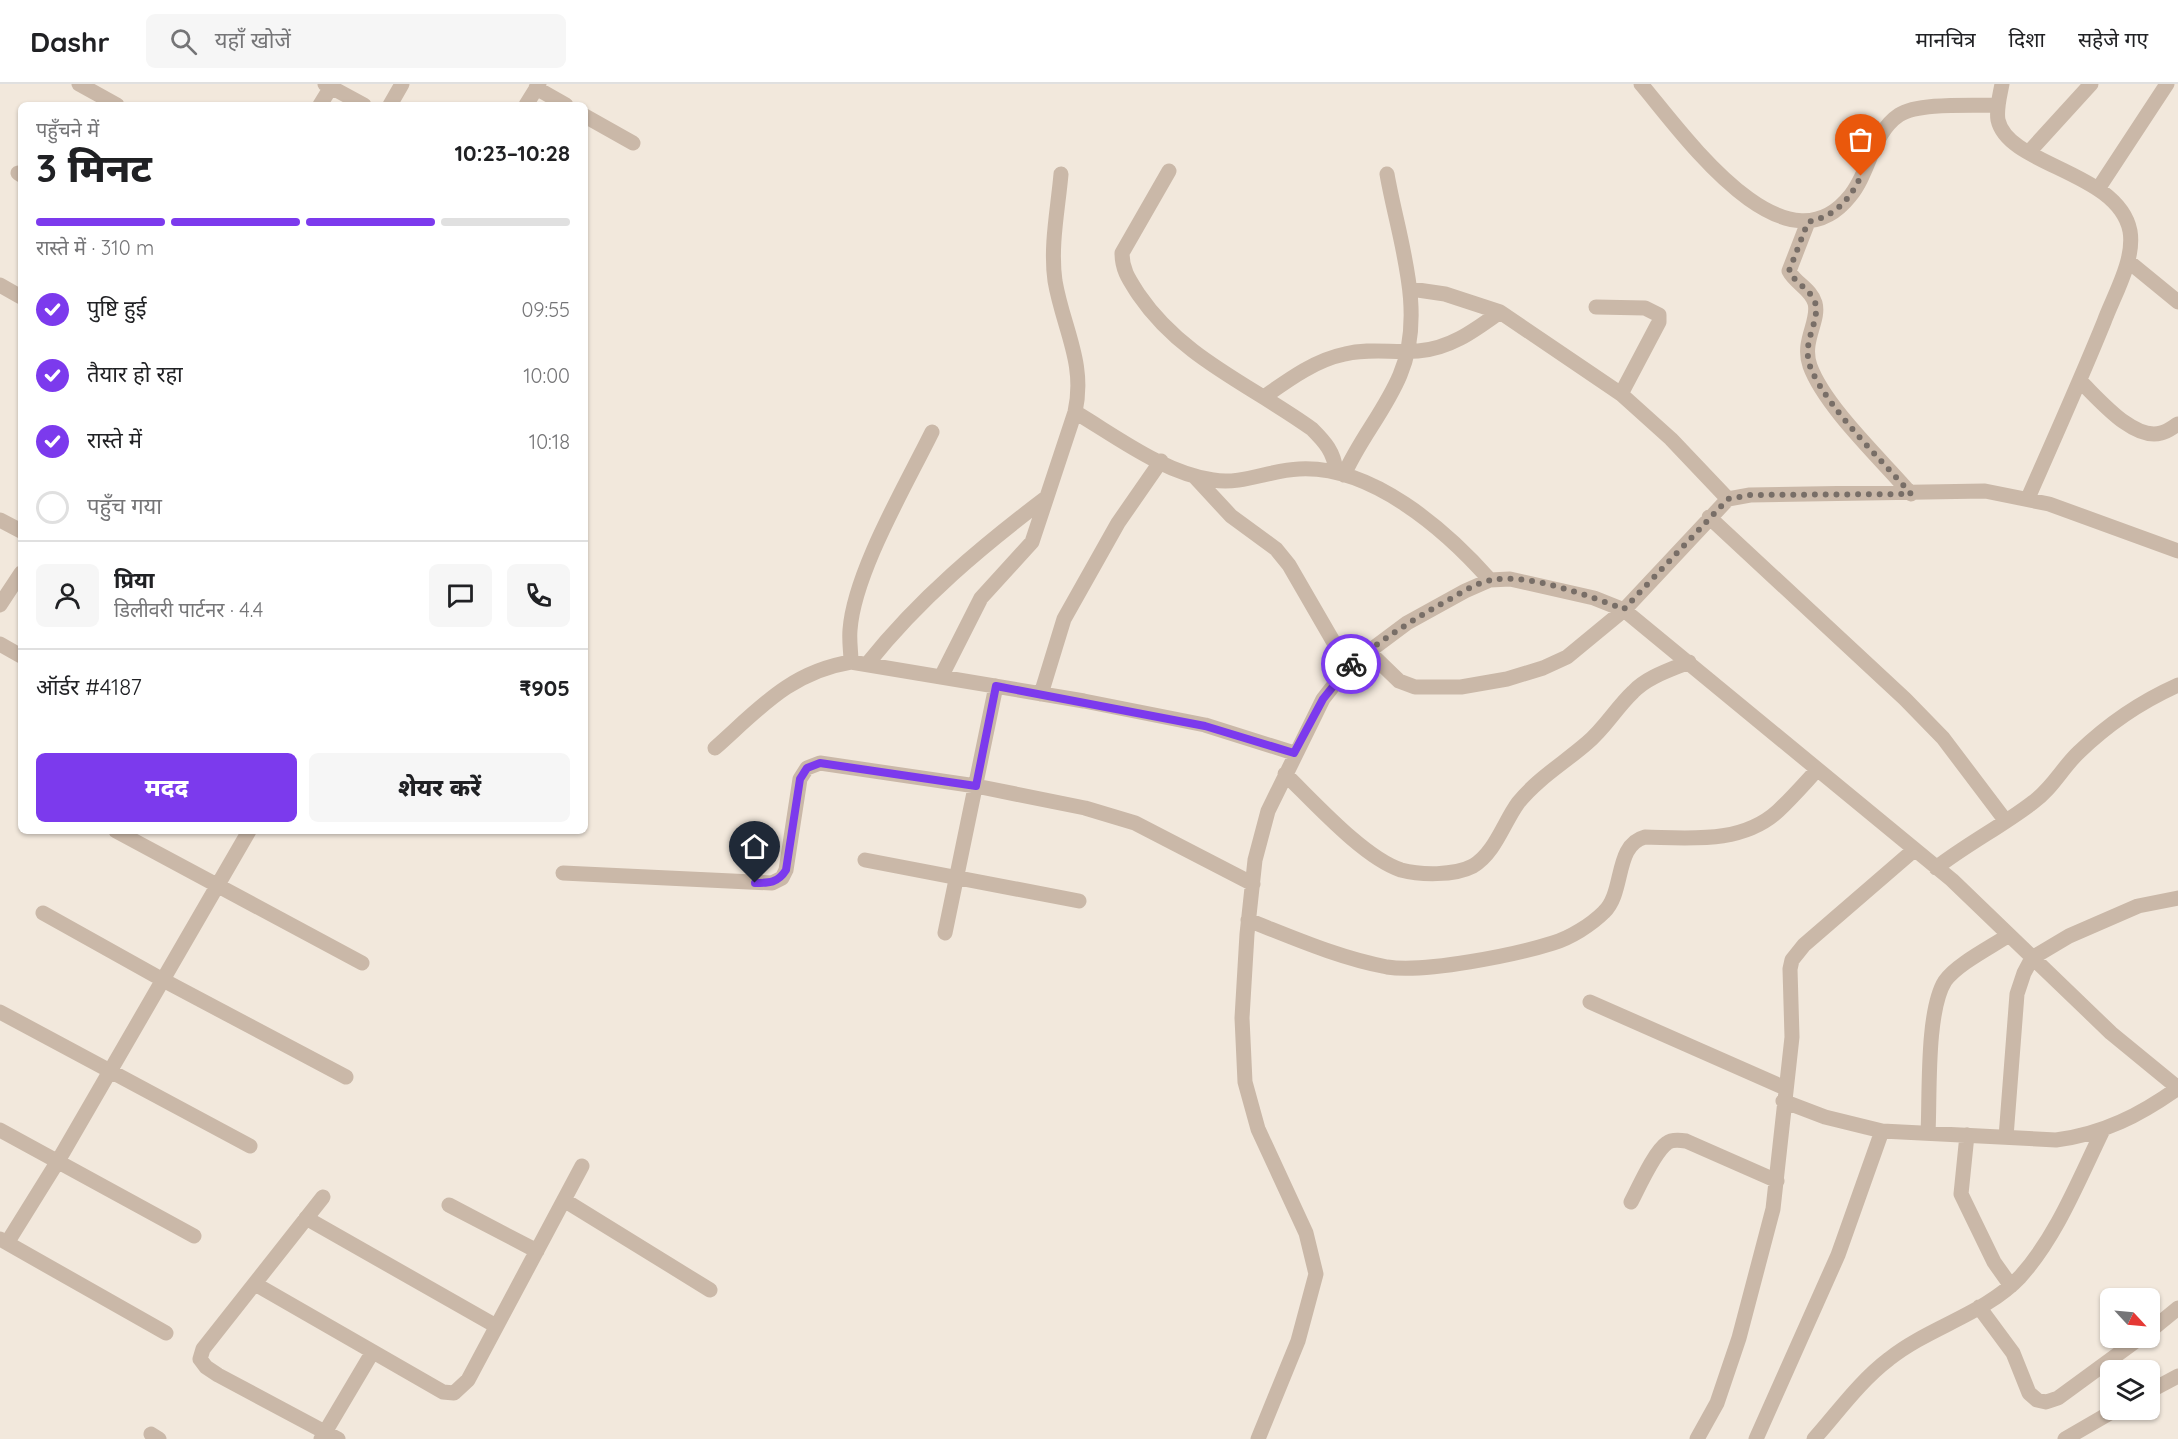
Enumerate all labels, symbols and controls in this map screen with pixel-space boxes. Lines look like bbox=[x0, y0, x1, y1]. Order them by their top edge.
search box bbox=[146, 14, 566, 68]
text: Dashr bbox=[30, 24, 110, 59]
icon: search bbox=[167, 25, 200, 58]
text: यहाँ खोजें bbox=[215, 26, 291, 54]
text: मानचित्र bbox=[1916, 26, 1976, 52]
text: दिशा bbox=[2009, 26, 2045, 52]
text: सहेजे गए bbox=[2078, 26, 2148, 52]
pin bbox=[1835, 114, 1886, 176]
text: पहुँचने में bbox=[36, 117, 99, 142]
icon: bag bbox=[1844, 123, 1877, 156]
text: 10:23–10:28 bbox=[454, 139, 570, 167]
text: 3 मिनट bbox=[36, 143, 152, 192]
text: रास्ते में · 310 m bbox=[36, 235, 154, 260]
icon: check bbox=[36, 293, 69, 326]
text: पुष्टि हुई bbox=[87, 294, 147, 322]
text: 09:55 bbox=[521, 297, 570, 322]
icon: check bbox=[36, 359, 69, 392]
text: तैयार हो रहा bbox=[87, 360, 183, 388]
text: 10:00 bbox=[523, 363, 570, 388]
icon: check bbox=[36, 425, 69, 458]
text: रास्ते में bbox=[87, 426, 142, 454]
text: 10:18 bbox=[529, 429, 570, 454]
text: पहुँच गया bbox=[87, 492, 162, 520]
button: person bbox=[36, 564, 99, 627]
button: chat bbox=[429, 564, 492, 627]
button: phone bbox=[507, 564, 570, 627]
text: प्रिया bbox=[114, 566, 154, 594]
text: डिलीवरी पार्टनर · 4.4 bbox=[114, 597, 263, 622]
courier bbox=[1321, 634, 1381, 694]
icon: bike bbox=[1335, 648, 1368, 681]
text: ऑर्डर #4187 bbox=[36, 673, 142, 701]
text: ₹905 bbox=[519, 674, 570, 702]
button: मदद bbox=[36, 753, 297, 822]
button: शेयर करें bbox=[309, 753, 570, 822]
pin bbox=[729, 821, 780, 883]
icon: home bbox=[738, 830, 771, 863]
north arrow bbox=[2100, 1288, 2160, 1348]
map controls bbox=[2100, 1288, 2160, 1420]
button: layers bbox=[2100, 1360, 2160, 1420]

